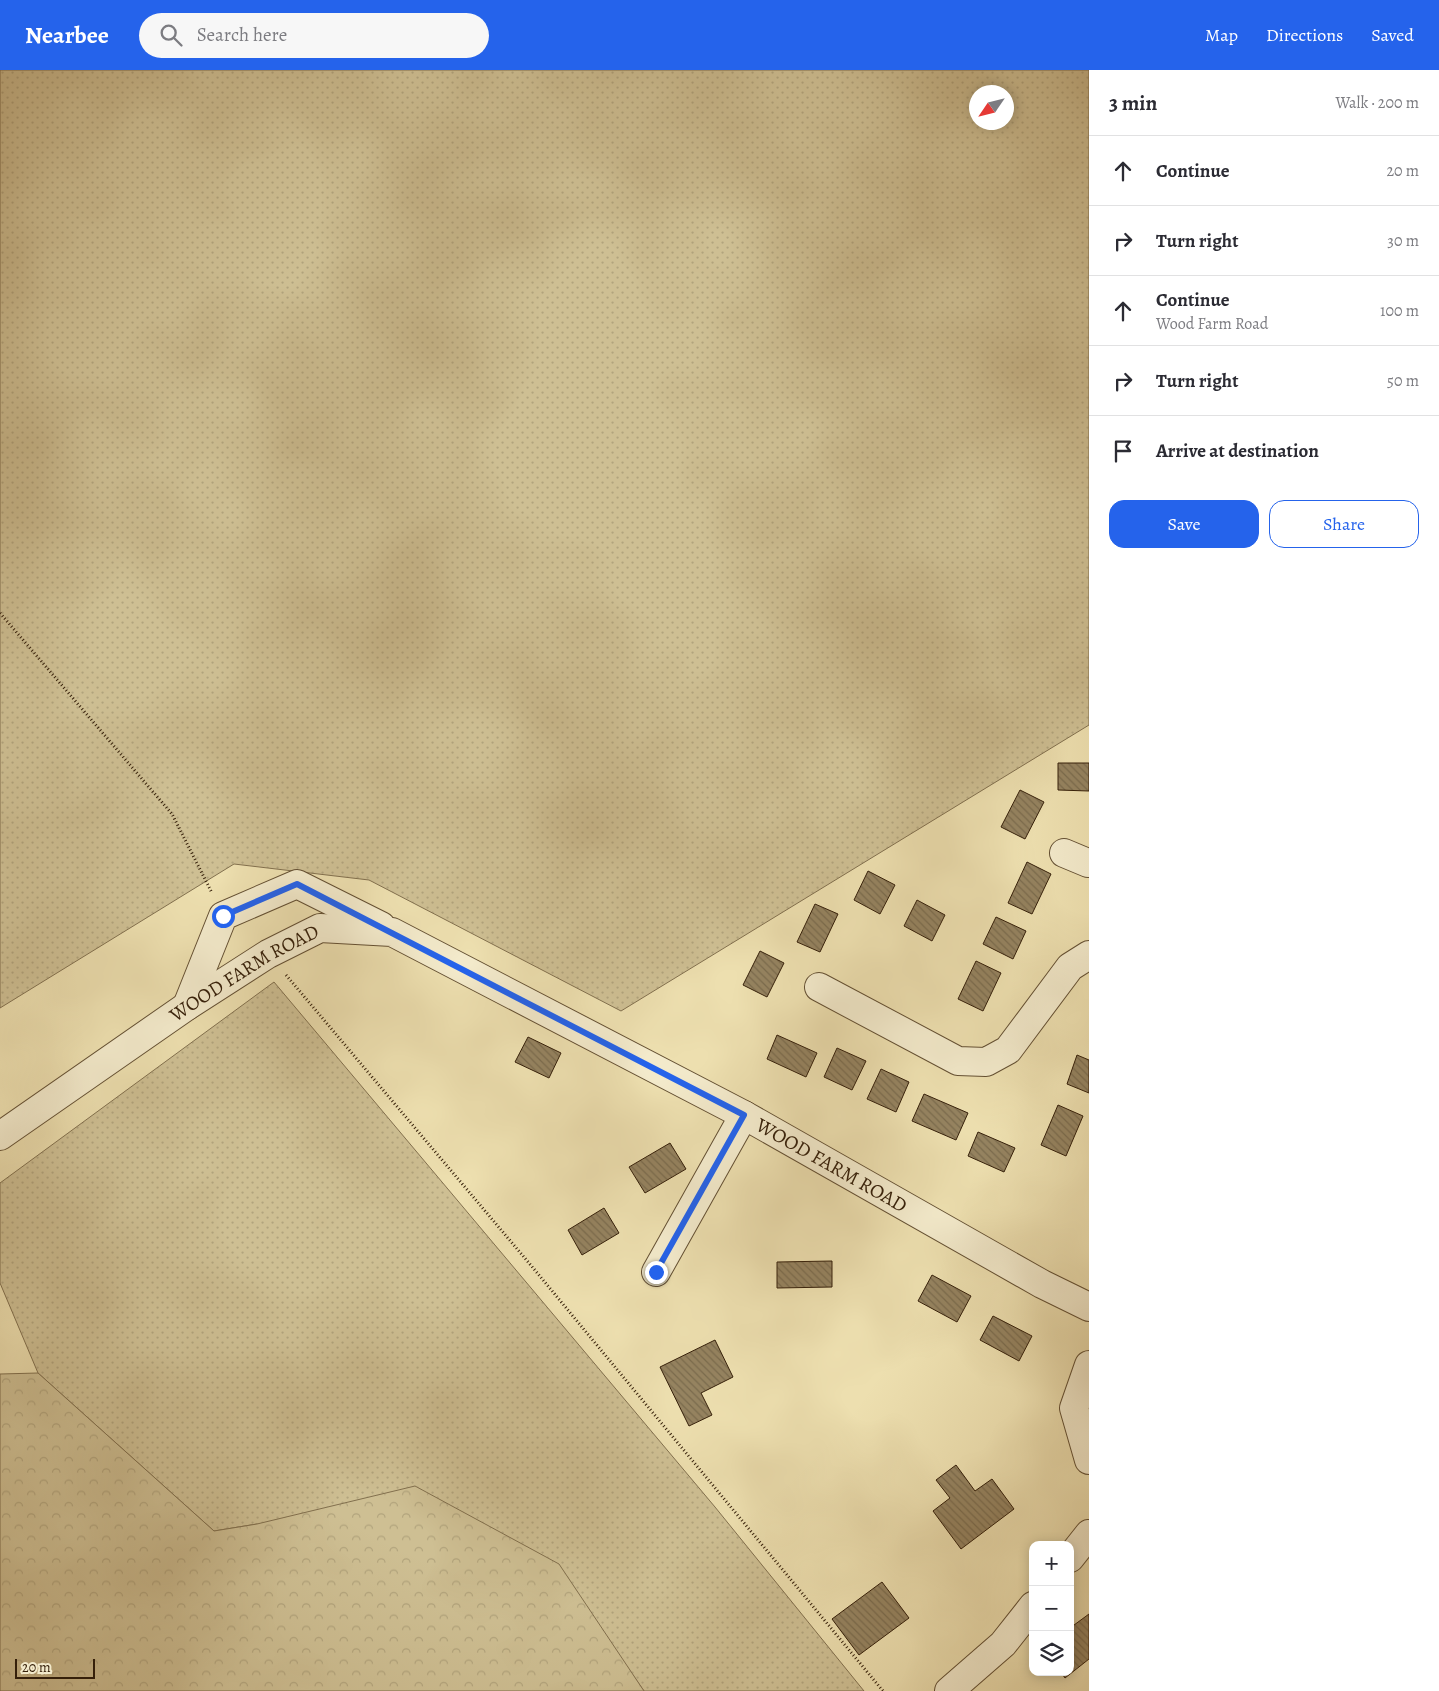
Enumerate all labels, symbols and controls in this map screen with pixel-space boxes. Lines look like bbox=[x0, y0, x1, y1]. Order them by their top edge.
search box bbox=[139, 13, 489, 58]
text: Nearbee bbox=[25, 19, 109, 51]
icon: search bbox=[157, 21, 185, 49]
text: Search here bbox=[197, 22, 287, 48]
text: Map bbox=[1205, 23, 1238, 47]
text: Directions bbox=[1266, 23, 1343, 47]
text: Saved bbox=[1371, 23, 1414, 47]
north arrow bbox=[969, 85, 1014, 130]
text: 3 min bbox=[1109, 89, 1157, 117]
text: Walk · 200 m bbox=[1335, 92, 1419, 114]
icon: ahead bbox=[1109, 157, 1137, 185]
text: Continue bbox=[1156, 158, 1230, 184]
text: 20 m bbox=[1386, 160, 1419, 182]
icon: right bbox=[1109, 227, 1137, 255]
text: Turn right bbox=[1156, 228, 1238, 254]
text: 30 m bbox=[1387, 230, 1419, 252]
text: Continue bbox=[1156, 287, 1230, 313]
icon: ahead bbox=[1109, 297, 1137, 325]
text: 100 m bbox=[1380, 300, 1419, 322]
text: Wood Farm Road bbox=[1156, 313, 1268, 335]
icon: right bbox=[1109, 367, 1137, 395]
text: Turn right bbox=[1156, 368, 1238, 394]
text: 50 m bbox=[1387, 370, 1419, 392]
icon: arrive bbox=[1109, 437, 1137, 465]
text: Arrive at destination bbox=[1156, 438, 1319, 464]
button: Save bbox=[1109, 500, 1259, 548]
button: Share bbox=[1269, 500, 1419, 548]
route start bbox=[212, 905, 235, 928]
street label: WOOD FARM ROAD bbox=[163, 918, 323, 1029]
street label: WOOD FARM ROAD bbox=[750, 1111, 912, 1219]
route end bbox=[645, 1261, 668, 1284]
map controls bbox=[1029, 1541, 1074, 1676]
button: + bbox=[1029, 1541, 1074, 1586]
button: − bbox=[1029, 1586, 1074, 1631]
button: layers bbox=[1029, 1631, 1074, 1676]
scale bar bbox=[15, 1656, 95, 1679]
text: 20 m bbox=[22, 1658, 51, 1677]

